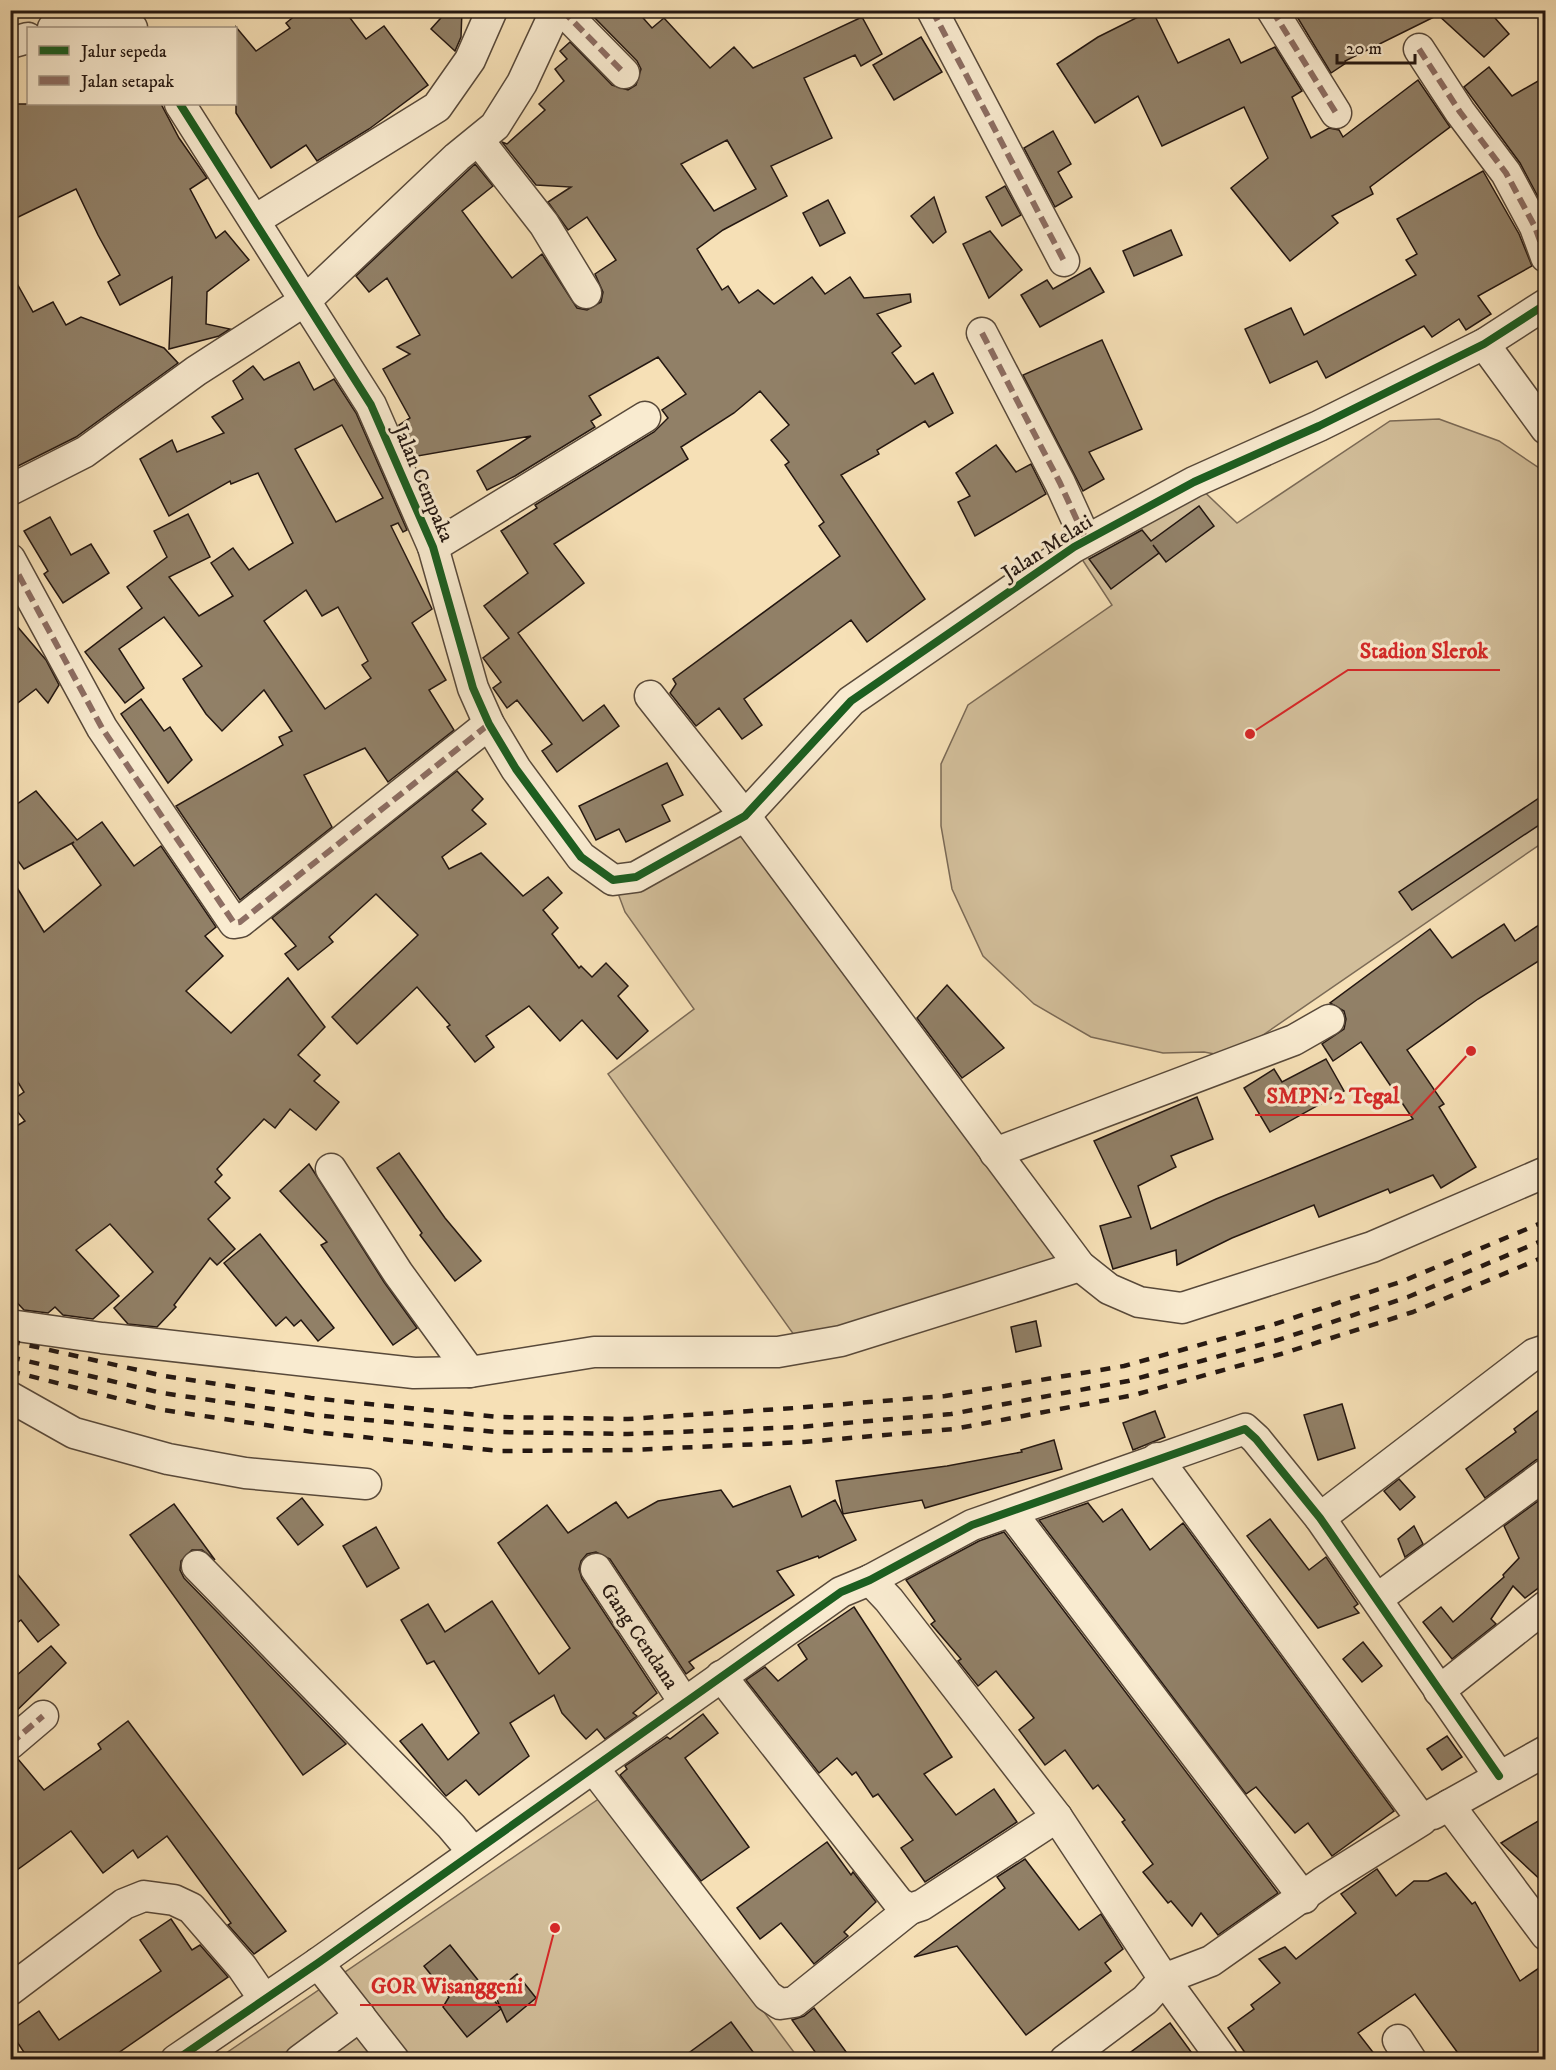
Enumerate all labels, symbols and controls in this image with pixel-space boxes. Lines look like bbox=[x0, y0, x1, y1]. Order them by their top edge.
legend bbox=[27, 27, 237, 105]
scale bar bbox=[1337, 27, 1415, 65]
text: 20 m bbox=[1346, 38, 1382, 60]
text: Jalur sepeda bbox=[79, 41, 167, 63]
text: Jalan setapak bbox=[79, 71, 174, 93]
street label: Jalan Cempaka bbox=[386, 419, 459, 546]
street label: Jalan Melati bbox=[996, 509, 1098, 588]
callout: Stadion Slerok bbox=[1348, 630, 1500, 670]
text: Stadion Slerok bbox=[1360, 638, 1489, 665]
callout: SMPN 2 Tegal bbox=[1255, 1075, 1412, 1115]
text: SMPN 2 Tegal bbox=[1267, 1083, 1400, 1110]
street label: Gang Cendana bbox=[594, 1579, 684, 1695]
callout: GOR Wisanggeni bbox=[360, 1965, 535, 2005]
text: GOR Wisanggeni bbox=[371, 1973, 523, 2000]

